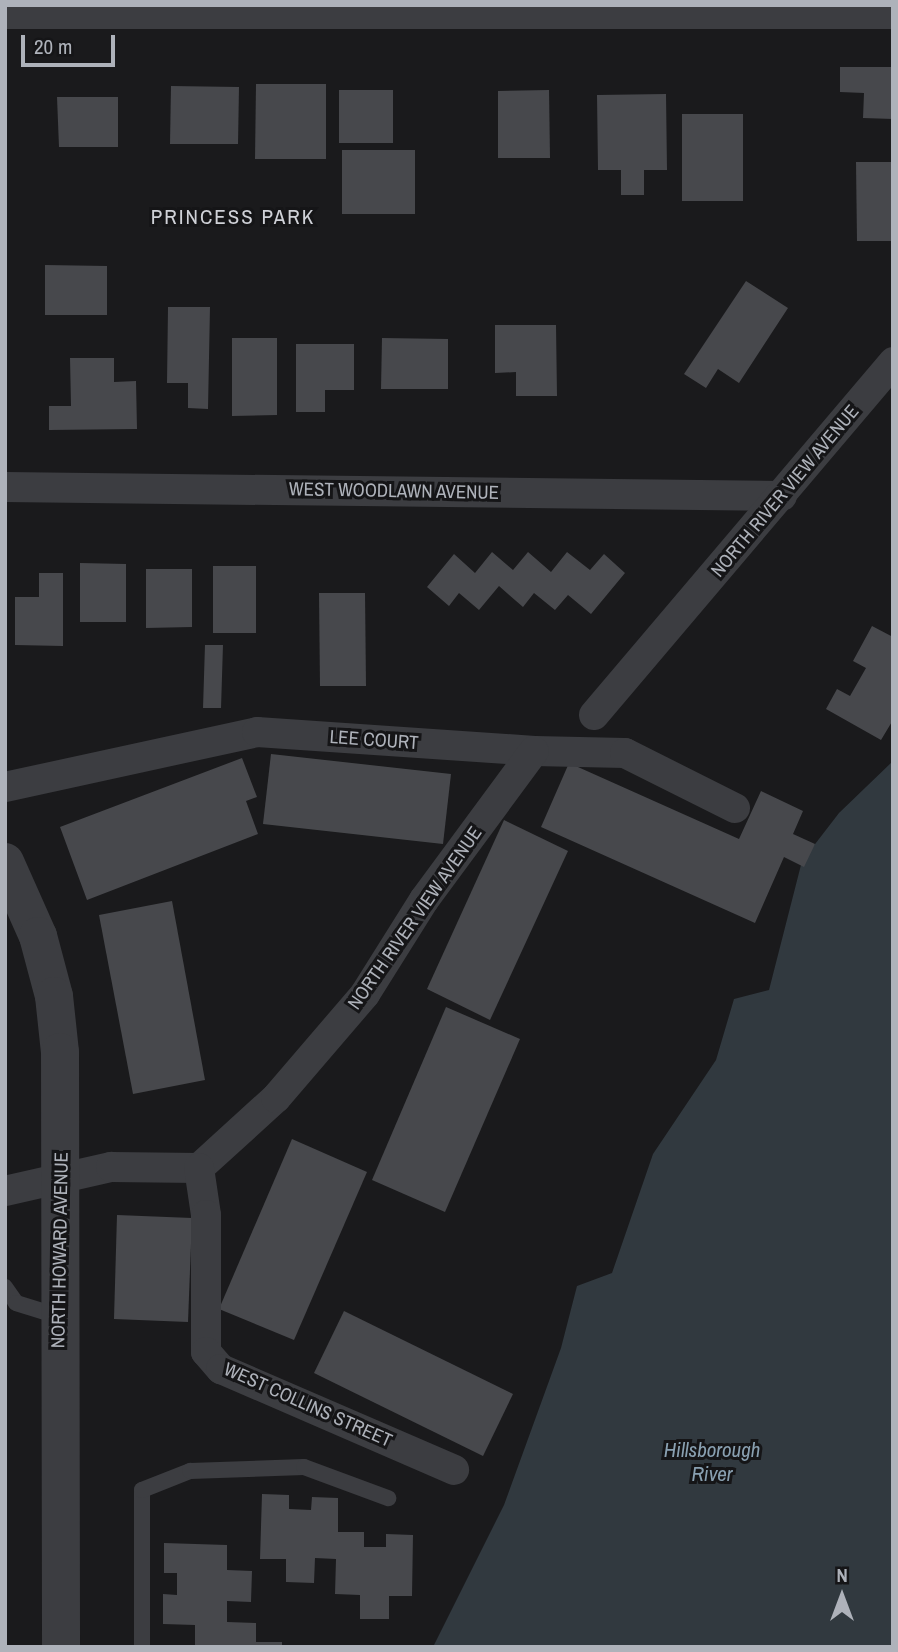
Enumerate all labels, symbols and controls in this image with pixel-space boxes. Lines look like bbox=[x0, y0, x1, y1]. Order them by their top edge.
scale bar bbox=[24, 21, 119, 65]
text: 20 m bbox=[34, 32, 72, 61]
district label: PRINCESS PARK bbox=[152, 204, 314, 230]
street label: NORTH RIVER VIEW AVENUE bbox=[706, 400, 864, 582]
street label: WEST WOODLAWN AVENUE bbox=[288, 478, 500, 504]
street label: LEE COURT bbox=[329, 726, 419, 754]
street label: NORTH RIVER VIEW AVENUE bbox=[343, 822, 487, 1014]
street label: NORTH HOWARD AVENUE bbox=[47, 1151, 73, 1349]
street label: WEST COLLINS STREET bbox=[220, 1358, 396, 1452]
water label: Hillsborough River bbox=[664, 1437, 760, 1487]
north arrow bbox=[807, 1561, 877, 1631]
text: N bbox=[836, 1562, 848, 1588]

